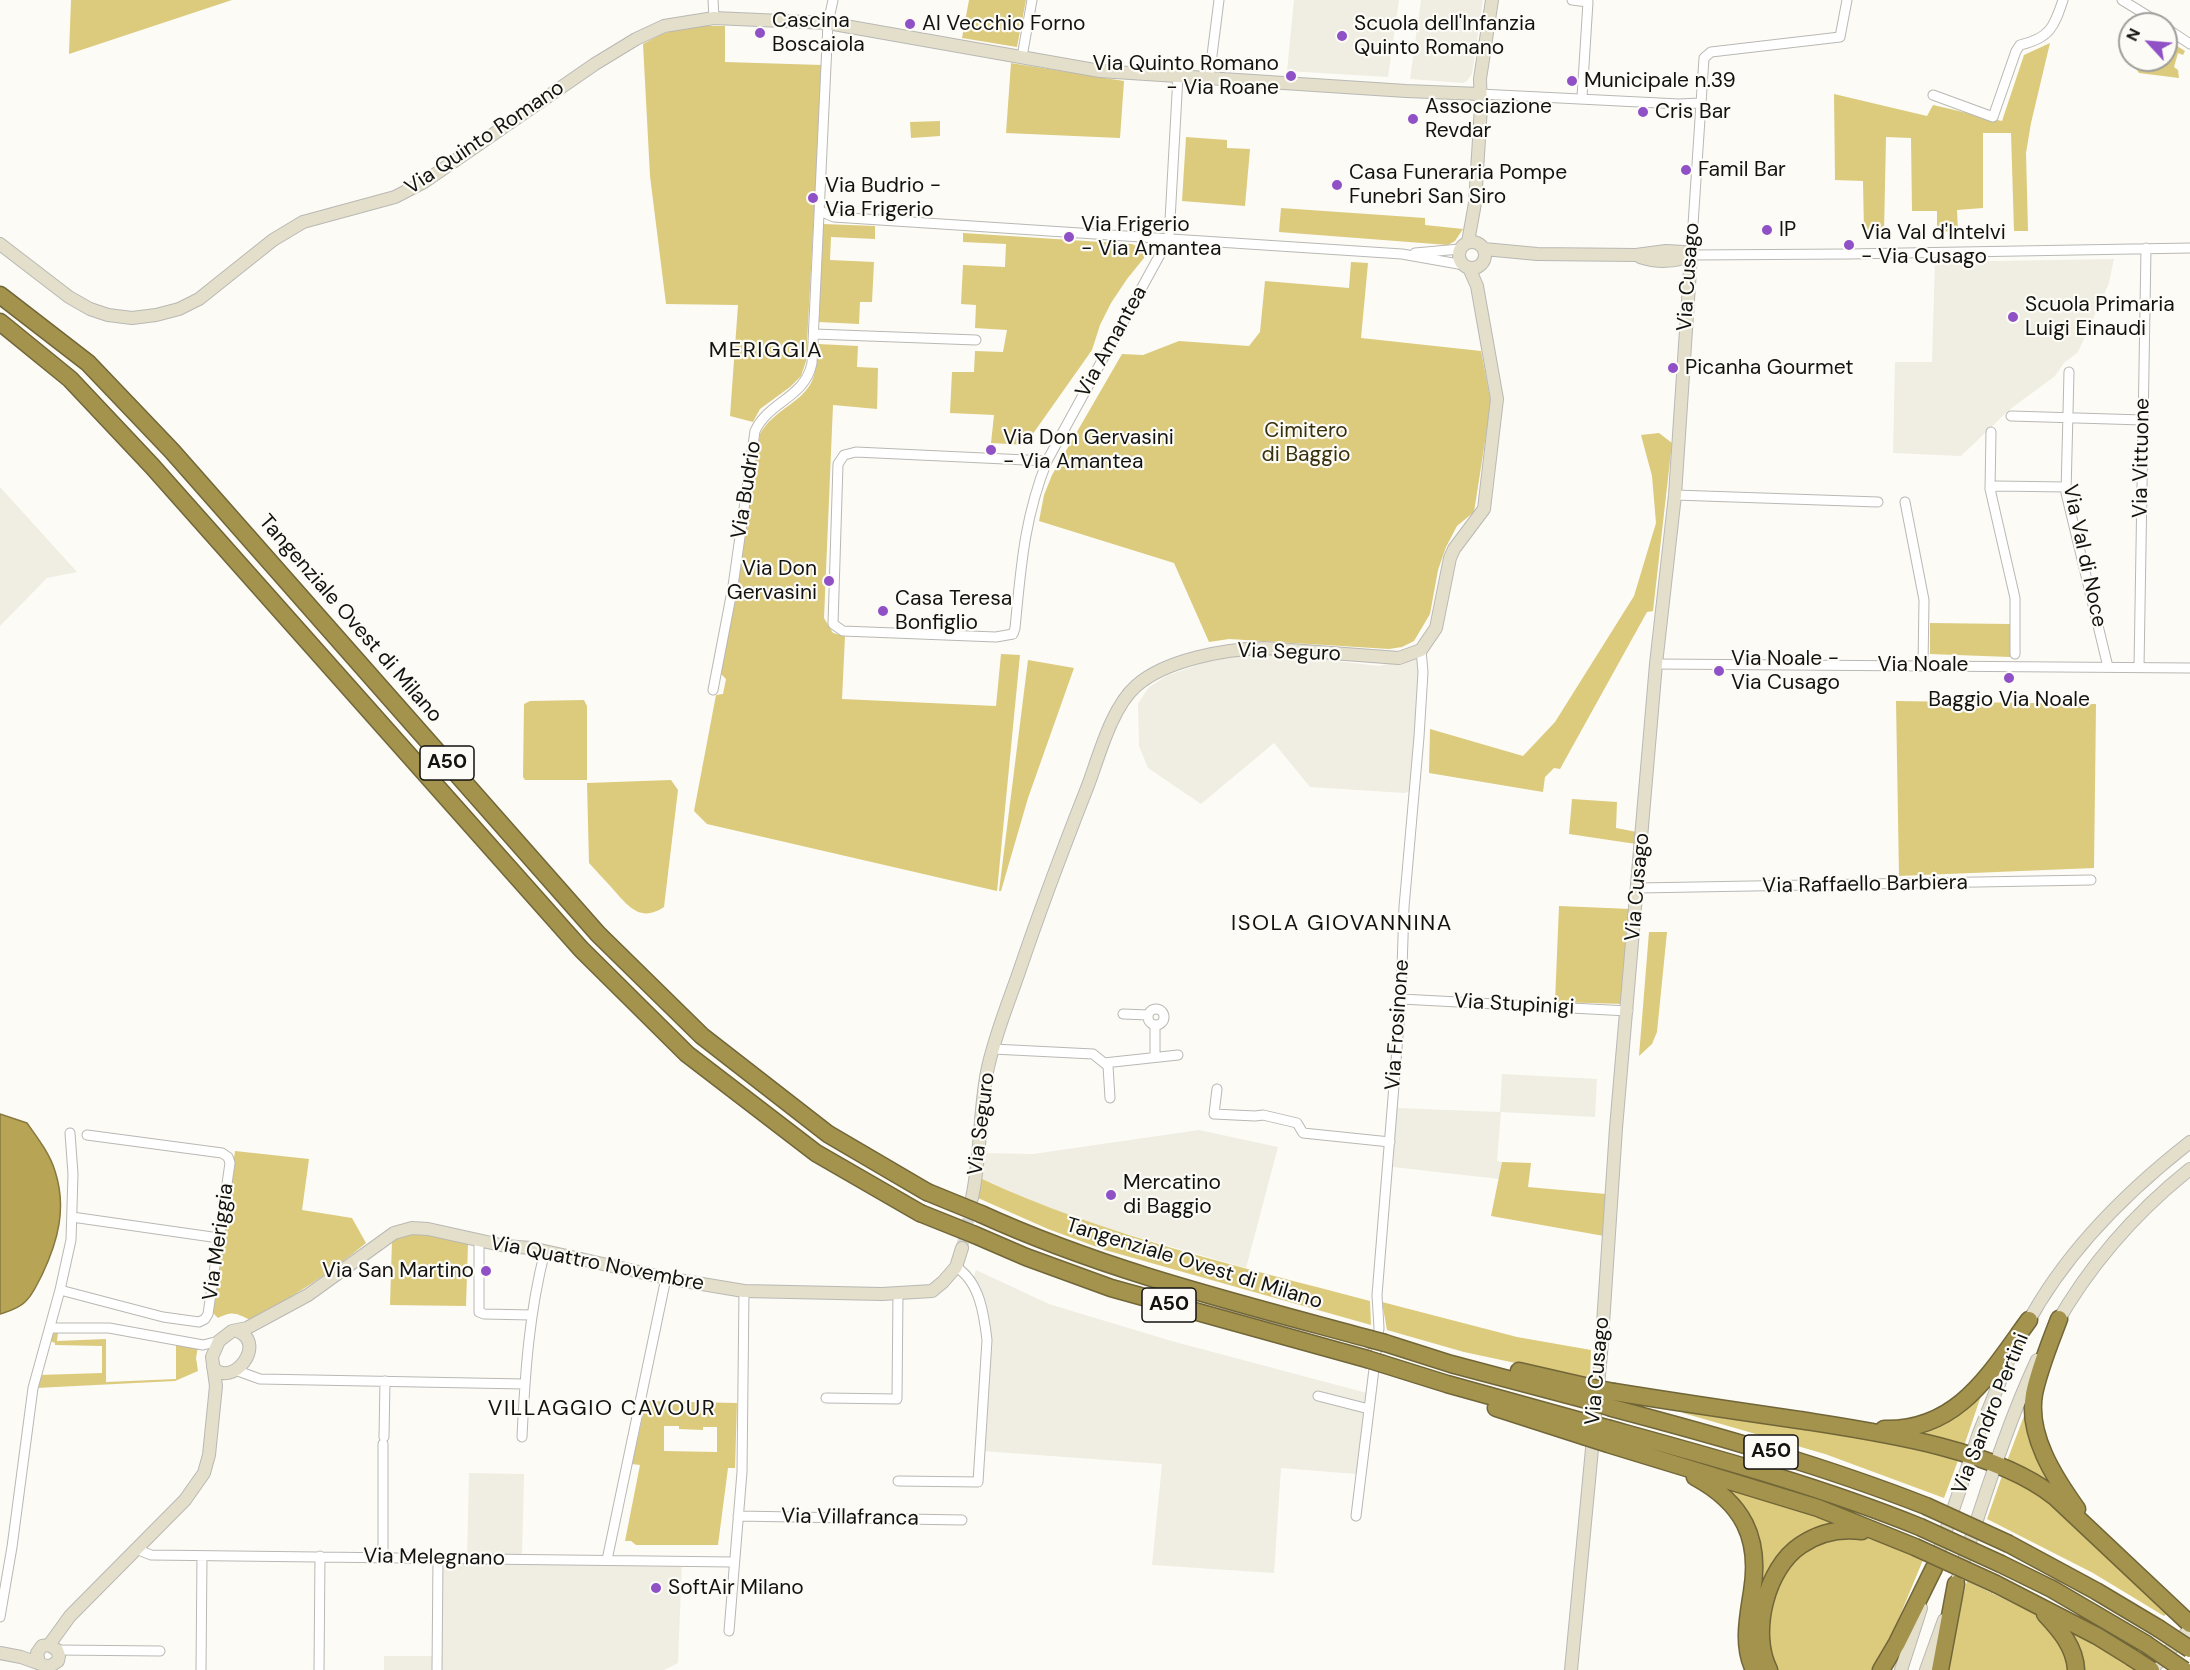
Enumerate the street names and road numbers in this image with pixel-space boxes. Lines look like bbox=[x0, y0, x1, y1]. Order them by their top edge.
street label: Via Quinto Romano bbox=[401, 75, 569, 201]
street label: Via Cusago bbox=[1673, 222, 1705, 332]
street label: Via Amantea bbox=[1071, 282, 1153, 402]
street label: Via Vittuone bbox=[2128, 398, 2156, 518]
street label: Via Budrio bbox=[727, 439, 767, 541]
street label: Via Val di Noce bbox=[2057, 482, 2111, 630]
street label: Tangenziale Ovest di Milano bbox=[253, 510, 447, 728]
street label: Via Seguro bbox=[1237, 639, 1341, 667]
street label: Via Noale bbox=[1877, 652, 1969, 678]
road number: A50 bbox=[420, 746, 474, 780]
street label: Via Cusago bbox=[1621, 832, 1655, 942]
street label: Via Raffaello Barbiera bbox=[1762, 871, 1968, 899]
street label: Via Frosinone bbox=[1381, 959, 1415, 1091]
street label: Via Stupinigi bbox=[1453, 989, 1575, 1021]
street label: Via Seguro bbox=[963, 1071, 1001, 1177]
street label: Via Meriggia bbox=[198, 1182, 240, 1302]
street label: Tangenziale Ovest di Milano bbox=[1063, 1213, 1325, 1315]
street label: Via Quattro Novembre bbox=[488, 1231, 706, 1297]
road number: A50 bbox=[1142, 1288, 1196, 1322]
street label: Via Cusago bbox=[1581, 1316, 1615, 1426]
street label: Via Sandro Pertini bbox=[1947, 1330, 2035, 1498]
road number: A50 bbox=[1744, 1435, 1798, 1469]
street label: Via Villafranca bbox=[781, 1504, 919, 1532]
street label: Via Melegnano bbox=[363, 1544, 505, 1572]

